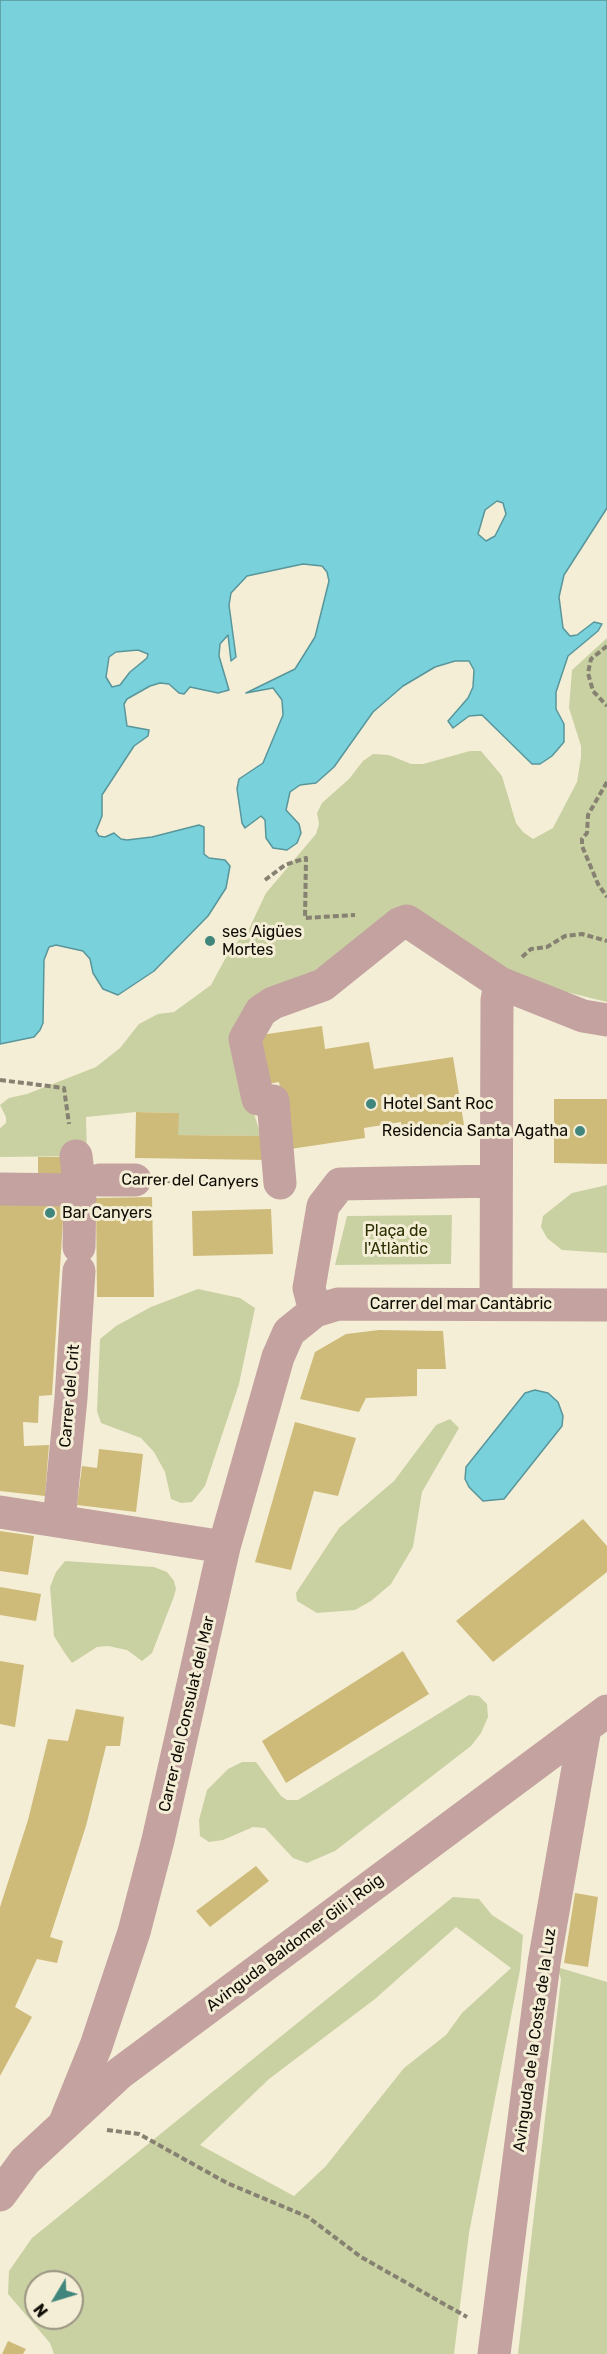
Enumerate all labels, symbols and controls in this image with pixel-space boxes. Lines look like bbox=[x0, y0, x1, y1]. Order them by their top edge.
place label: ses Aigües Mortes bbox=[222, 922, 302, 960]
marker: ses Aigües Mortes bbox=[203, 934, 217, 948]
place label: Hotel Sant Roc bbox=[383, 1094, 493, 1114]
marker: Hotel Sant Roc bbox=[364, 1097, 378, 1111]
place label: Residencia Santa Agatha bbox=[382, 1121, 568, 1141]
marker: Residencia Santa Agatha bbox=[573, 1124, 587, 1138]
street label: Carrer del Canyers bbox=[121, 1170, 259, 1192]
place label: Bar Canyers bbox=[62, 1203, 152, 1223]
marker: Bar Canyers bbox=[43, 1206, 57, 1220]
park label: Plaça de l'Atlàntic bbox=[364, 1221, 428, 1259]
street label: Carrer del mar Cantàbric bbox=[370, 1294, 552, 1314]
street label: Carrer del Crit bbox=[56, 1344, 84, 1448]
street label: Carrer del Consulat del Mar bbox=[155, 1614, 219, 1814]
street label: Avinguda Baldomer Gili i Roig bbox=[203, 1870, 387, 2016]
street label: Avinguda de la Costa de la Luz bbox=[510, 1927, 560, 2153]
north arrow bbox=[24, 2270, 84, 2330]
text: N bbox=[30, 2300, 52, 2321]

